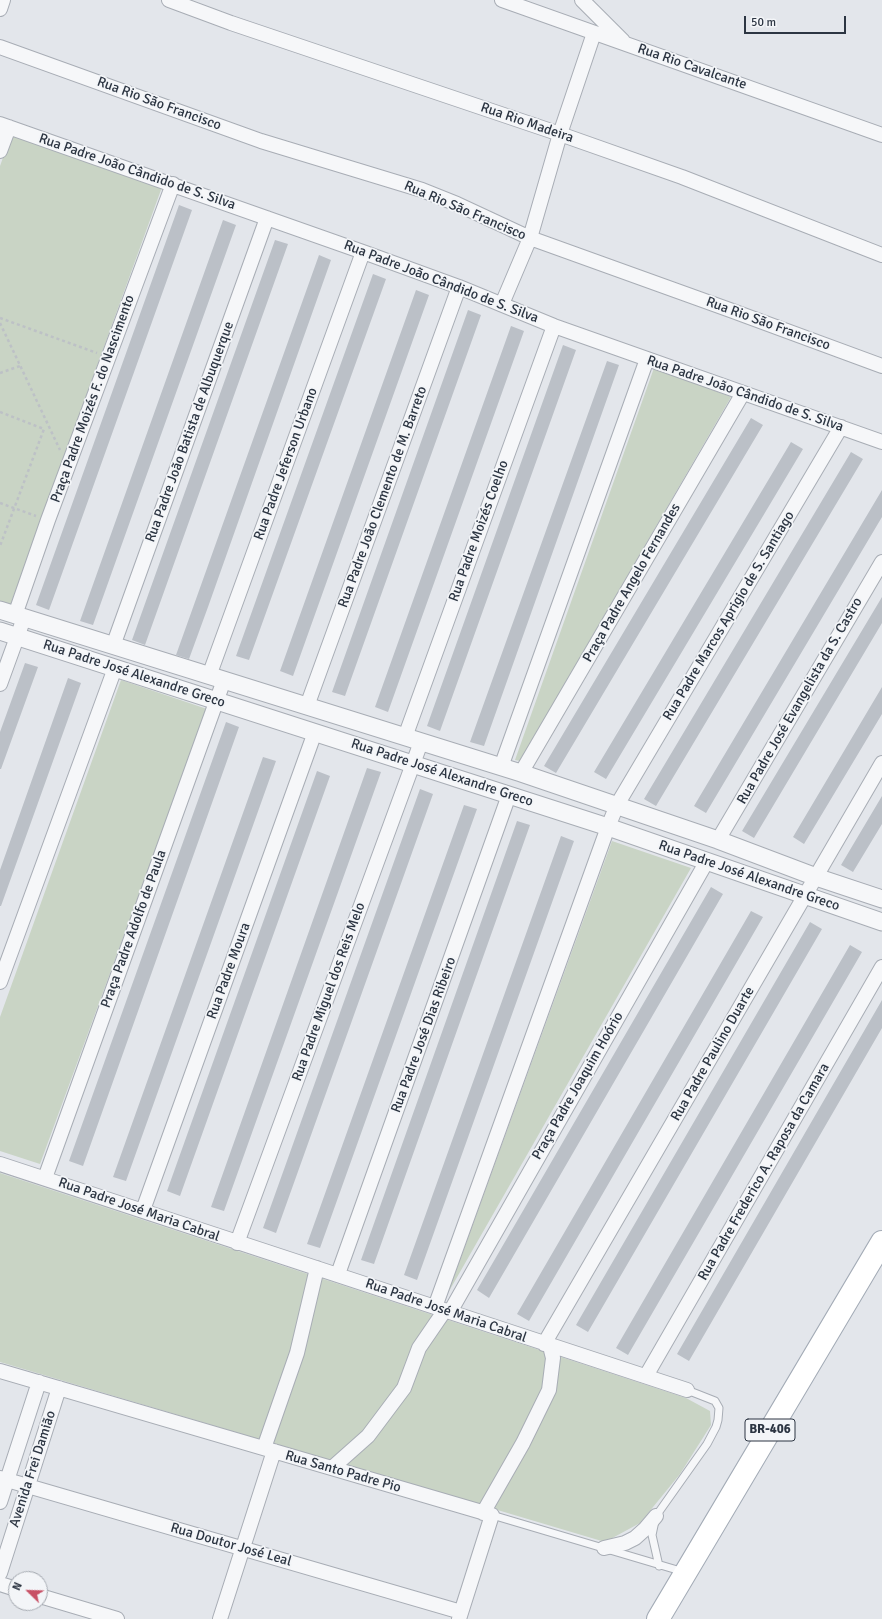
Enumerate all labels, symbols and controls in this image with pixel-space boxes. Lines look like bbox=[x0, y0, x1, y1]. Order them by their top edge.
scale bar bbox=[746, 8, 848, 34]
text: 50 m bbox=[751, 15, 776, 30]
street label: Rua Rio Cavalcante bbox=[635, 40, 749, 94]
street label: Rua Rio São Francisco bbox=[95, 74, 223, 134]
street label: Rua Rio Madeira bbox=[478, 99, 576, 147]
street label: Rua Padre João Cândido de S. Silva bbox=[36, 130, 238, 214]
street label: Rua Rio São Francisco bbox=[401, 178, 529, 244]
street label: Rua Padre João Cândido de S. Silva bbox=[341, 237, 541, 327]
street label: Praça Padre Moizés F. do Nascimento bbox=[47, 293, 139, 505]
street label: Rua Rio São Francisco bbox=[704, 294, 832, 354]
street label: Rua Padre João Batista de Albuquerque bbox=[142, 319, 238, 545]
street label: Rua Padre João Cândido de S. Silva bbox=[644, 352, 846, 436]
street label: Rua Padre João Clemento de M. Barreto bbox=[335, 384, 431, 610]
street label: Rua Padre Jeferson Urbano bbox=[251, 385, 321, 543]
street label: Rua Padre Moizés Coelho bbox=[446, 458, 512, 604]
street label: Praça Padre Angelo Fernandes bbox=[580, 501, 684, 665]
street label: Rua Padre Marcos Aprigio de S. Santiago bbox=[660, 508, 798, 724]
street label: Rua Padre José Evangelista da S. Castro bbox=[734, 595, 866, 807]
street label: Rua Padre José Alexandre Greco bbox=[41, 637, 227, 711]
street label: Rua Padre José Alexandre Greco bbox=[349, 736, 535, 810]
street label: Rua Padre José Alexandre Greco bbox=[656, 837, 842, 915]
street label: Praça Padre Adolfo de Paula bbox=[98, 848, 170, 1010]
street label: Rua Padre Miguel dos Reis Melo bbox=[289, 900, 369, 1084]
street label: Rua Padre Moura bbox=[204, 920, 254, 1022]
street label: Rua Padre José Dias Ribeiro bbox=[388, 955, 460, 1115]
street label: Rua Padre Paulino Duarte bbox=[668, 984, 758, 1124]
street label: Praça Padre Joaquim Hoório bbox=[529, 1009, 627, 1163]
street label: Rua Padre Frederico A. Raposa da Camara bbox=[695, 1060, 833, 1284]
street label: Rua Padre José Maria Cabral bbox=[56, 1174, 222, 1246]
street label: Rua Padre José Maria Cabral bbox=[363, 1275, 529, 1347]
street label: Avenida Frei Damião bbox=[6, 1409, 60, 1529]
road number: BR-406 bbox=[745, 1419, 795, 1441]
street label: Rua Santo Padre Pio bbox=[283, 1447, 403, 1497]
street label: Rua Doutor José Leal bbox=[169, 1520, 293, 1570]
north arrow bbox=[8, 1571, 48, 1611]
text: N bbox=[10, 1580, 25, 1593]

